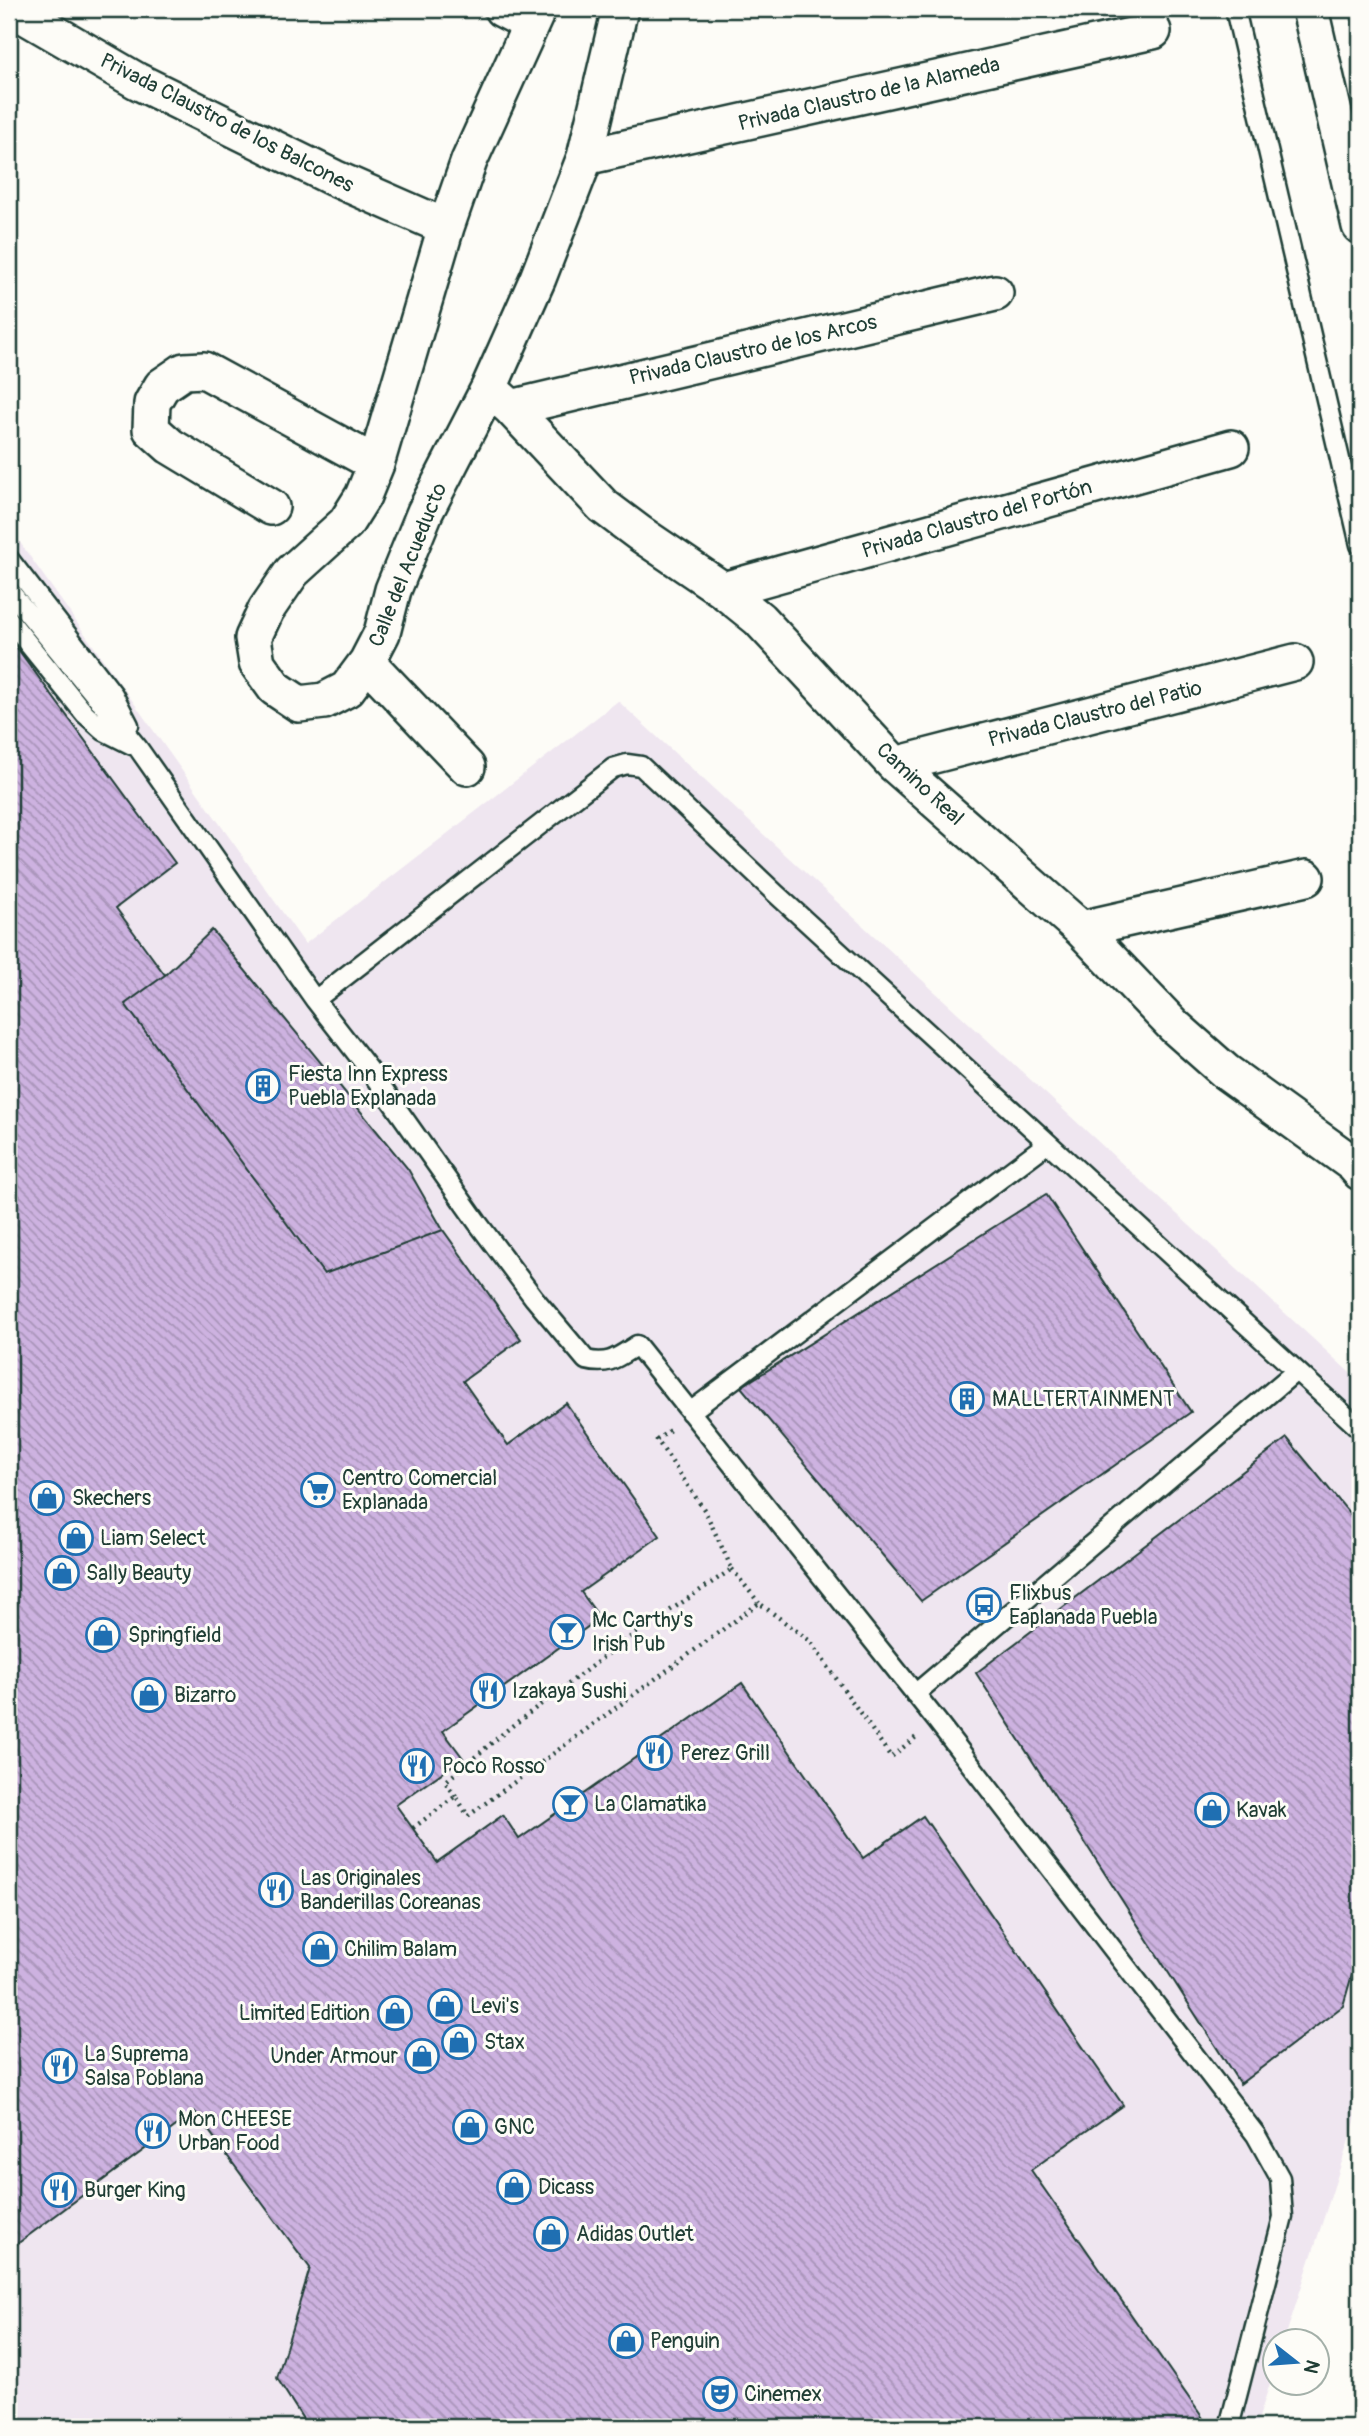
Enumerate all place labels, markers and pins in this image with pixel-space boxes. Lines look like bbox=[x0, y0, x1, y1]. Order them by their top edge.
place label: Fiesta Inn Express Puebla Explanada bbox=[288, 1061, 448, 1112]
building icon: Fiesta Inn Express Puebla Explanada bbox=[244, 1067, 282, 1105]
building icon: MALLTERTAINMENT bbox=[948, 1380, 986, 1418]
place label: MALLTERTAINMENT bbox=[992, 1386, 1175, 1413]
place label: Centro Comercial Explanada bbox=[342, 1465, 497, 1516]
supermarket icon: Centro Comercial Explanada bbox=[299, 1471, 337, 1509]
shop icon: Skechers bbox=[28, 1479, 66, 1517]
place label: Skechers bbox=[72, 1485, 152, 1512]
shop icon: Liam Select bbox=[57, 1519, 95, 1557]
place label: Liam Select bbox=[100, 1525, 206, 1552]
shop icon: Sally Beauty bbox=[43, 1554, 81, 1592]
place label: Sally Beauty bbox=[86, 1560, 191, 1587]
place label: Flixbus Eaplanada Puebla bbox=[1009, 1580, 1158, 1631]
bus stop icon: Flixbus Eaplanada Puebla bbox=[965, 1586, 1003, 1624]
place label: Mc Carthy's Irish Pub bbox=[592, 1607, 694, 1658]
bar icon: Mc Carthy's Irish Pub bbox=[548, 1613, 586, 1651]
shop icon: Springfield bbox=[84, 1616, 122, 1654]
place label: Springfield bbox=[128, 1622, 222, 1649]
restaurant icon: Izakaya Sushi bbox=[469, 1672, 507, 1710]
shop icon: Bizarro bbox=[130, 1676, 168, 1714]
place label: Izakaya Sushi bbox=[512, 1678, 627, 1705]
place label: Bizarro bbox=[174, 1682, 236, 1709]
restaurant icon: Perez Grill bbox=[636, 1734, 674, 1772]
place label: Perez Grill bbox=[680, 1740, 770, 1767]
restaurant icon: Poco Rosso bbox=[398, 1747, 436, 1785]
place label: Poco Rosso bbox=[442, 1753, 545, 1780]
bar icon: La Clamatika bbox=[551, 1785, 589, 1823]
place label: La Clamatika bbox=[594, 1791, 706, 1818]
shop icon: Kavak bbox=[1193, 1791, 1231, 1829]
place label: Kavak bbox=[1236, 1797, 1287, 1824]
place label: Las Originales Banderillas Coreanas bbox=[300, 1865, 481, 1916]
restaurant icon: Las Originales Banderillas Coreanas bbox=[257, 1871, 295, 1909]
shop icon: Chilim Balam bbox=[301, 1930, 339, 1968]
place label: Chilim Balam bbox=[344, 1936, 457, 1963]
shop icon: Levi's bbox=[426, 1987, 464, 2025]
place label: Levi's bbox=[470, 1993, 520, 2020]
shop icon: Limited Edition bbox=[376, 1994, 414, 2032]
place label: Limited Edition bbox=[239, 2000, 370, 2027]
shop icon: Stax bbox=[440, 2023, 478, 2061]
place label: Stax bbox=[484, 2029, 525, 2056]
shop icon: Under Armour bbox=[403, 2037, 441, 2075]
place label: La Suprema Salsa Poblana bbox=[84, 2041, 204, 2092]
place label: Under Armour bbox=[270, 2043, 398, 2070]
restaurant icon: La Suprema Salsa Poblana bbox=[41, 2047, 79, 2085]
place label: Mon CHEESE Urban Food bbox=[178, 2106, 292, 2157]
shop icon: GNC bbox=[451, 2108, 489, 2146]
restaurant icon: Mon CHEESE Urban Food bbox=[134, 2112, 172, 2150]
place label: GNC bbox=[494, 2114, 535, 2141]
shop icon: Dicass bbox=[495, 2168, 533, 2206]
restaurant icon: Burger King bbox=[40, 2171, 78, 2209]
place label: Dicass bbox=[538, 2174, 595, 2201]
place label: Burger King bbox=[84, 2177, 186, 2204]
shop icon: Adidas Outlet bbox=[532, 2215, 570, 2253]
place label: Adidas Outlet bbox=[576, 2221, 694, 2248]
shop icon: Penguin bbox=[607, 2322, 645, 2360]
place label: Penguin bbox=[650, 2328, 720, 2355]
theatre icon: Cinemex bbox=[701, 2375, 739, 2413]
place label: Cinemex bbox=[744, 2381, 822, 2408]

